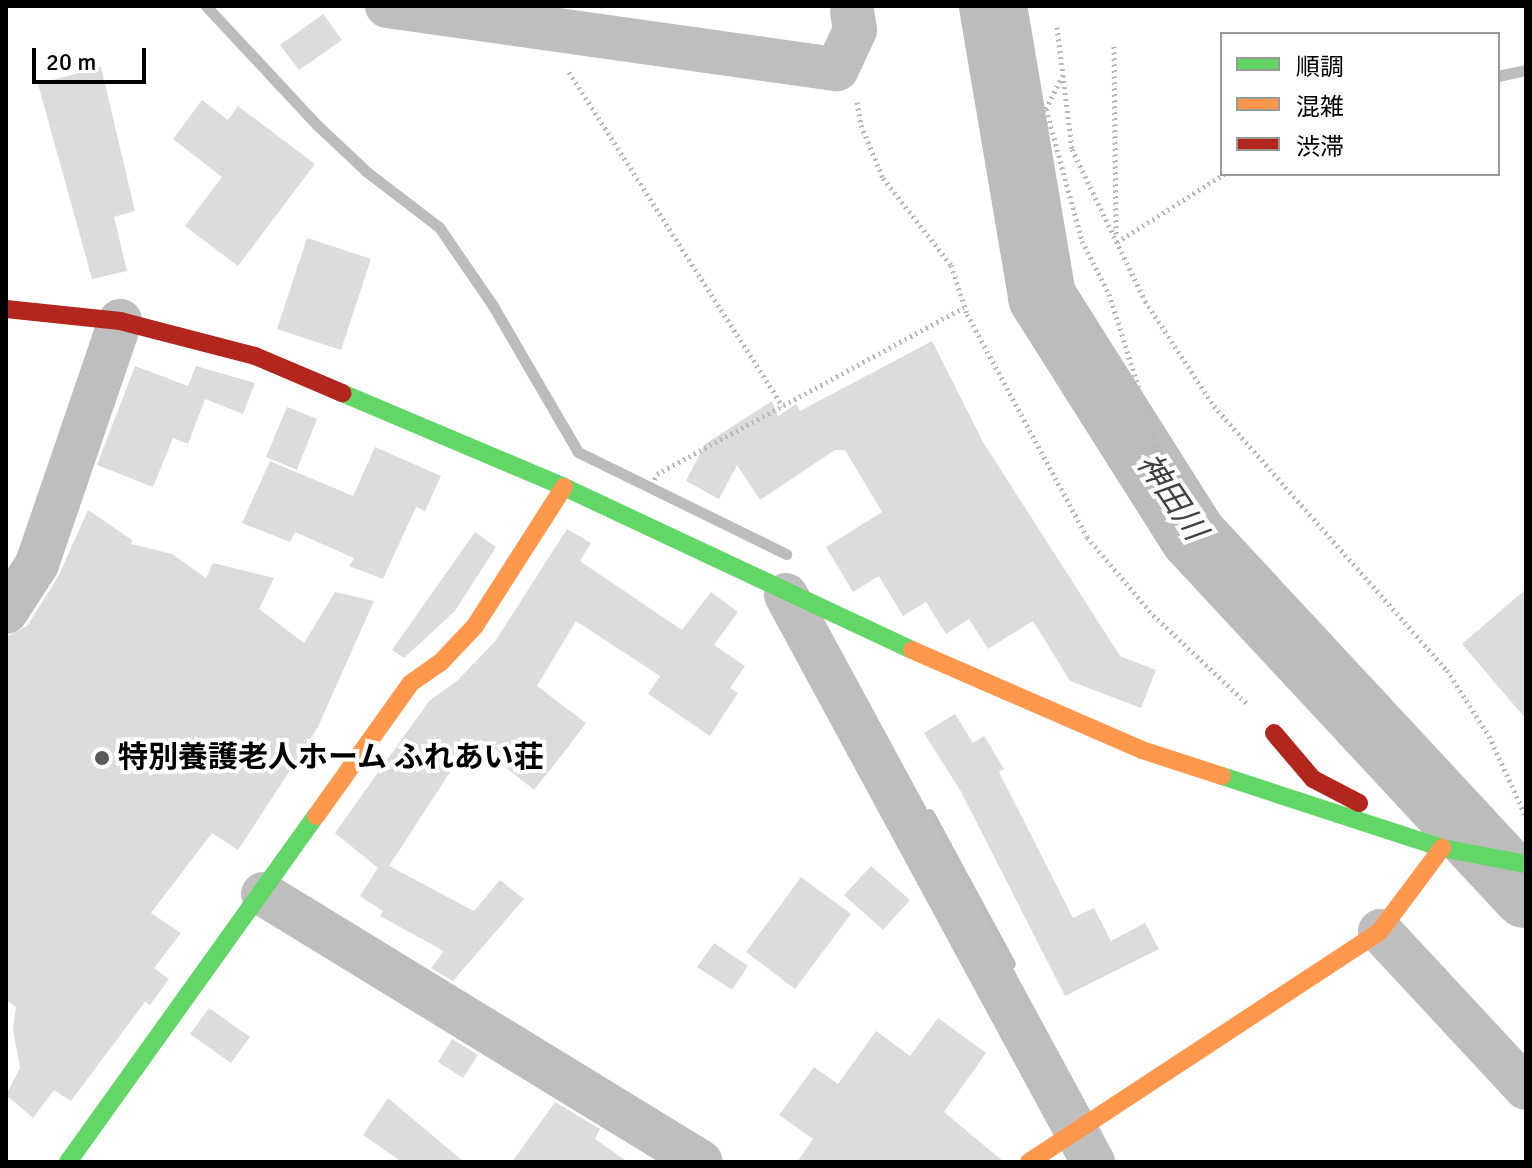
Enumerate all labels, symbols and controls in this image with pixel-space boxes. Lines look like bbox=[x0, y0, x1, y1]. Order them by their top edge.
scale bar bbox=[36, 32, 150, 82]
legend bbox=[1220, 32, 1500, 176]
text: 20 m bbox=[46, 47, 96, 77]
text: 順調 bbox=[1296, 52, 1344, 82]
text: 混雑 bbox=[1296, 92, 1344, 122]
text: 渋滞 bbox=[1296, 132, 1344, 162]
water label: 神田川 bbox=[1128, 446, 1214, 548]
place label: 特別養護老人ホーム ふれあい荘 bbox=[118, 740, 545, 776]
marker: 特別養護老人ホーム ふれあい荘 bbox=[93, 749, 111, 767]

